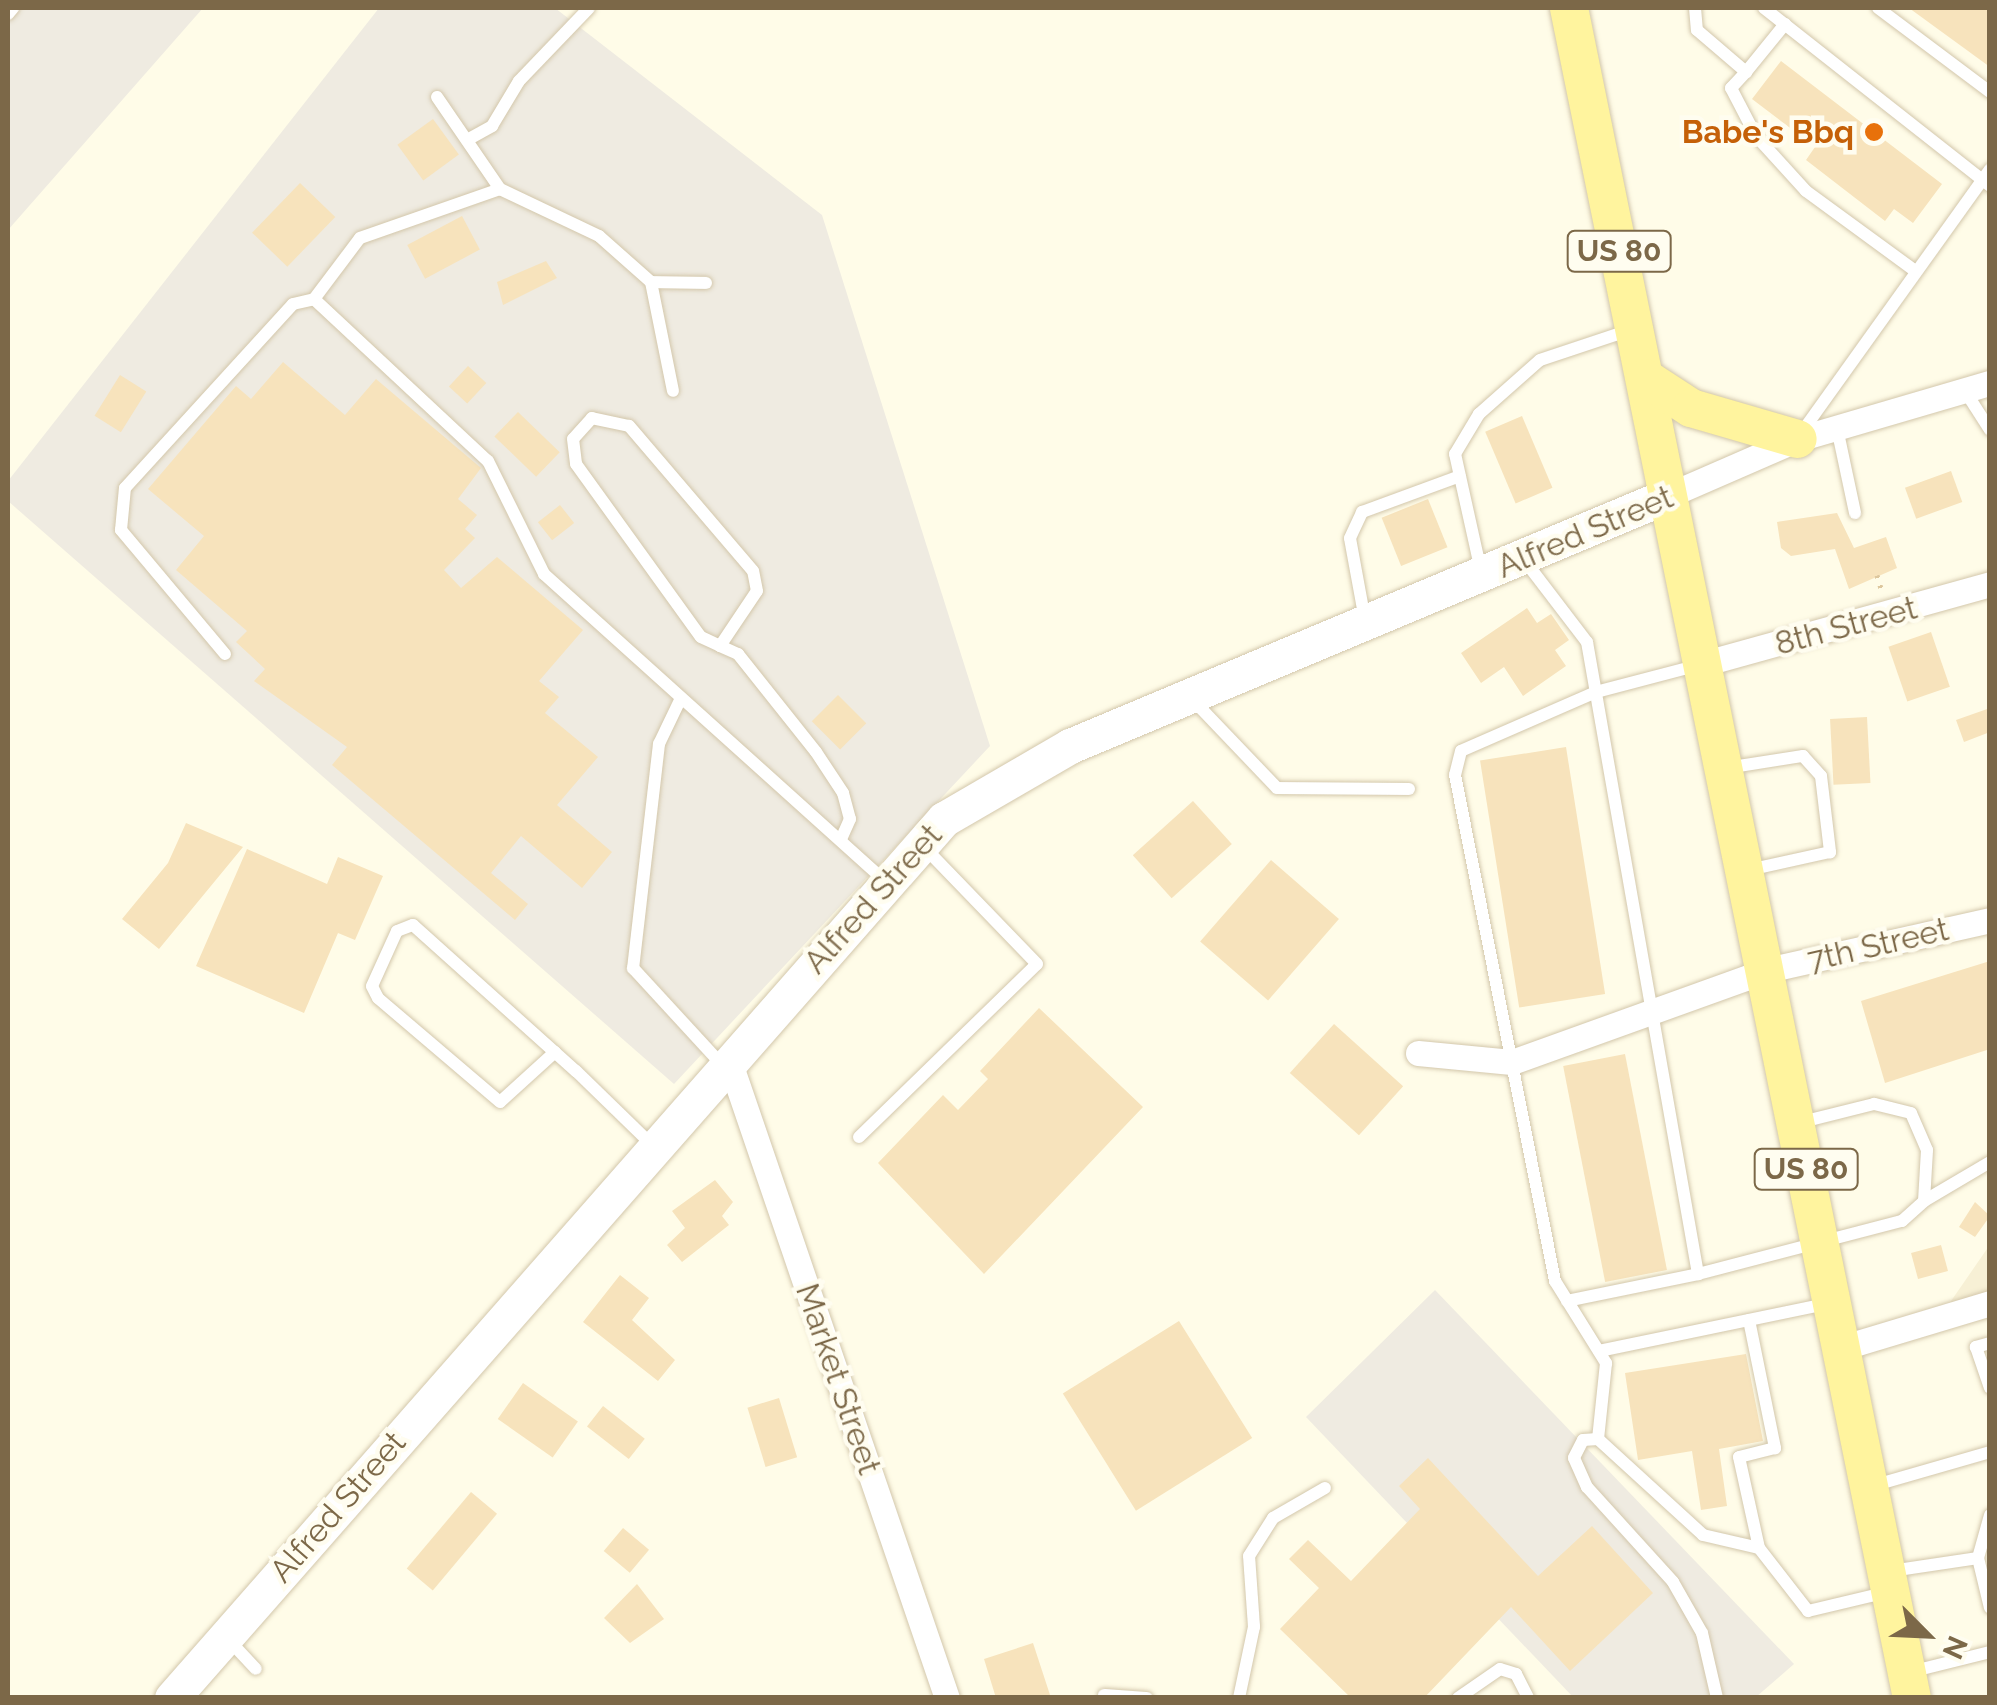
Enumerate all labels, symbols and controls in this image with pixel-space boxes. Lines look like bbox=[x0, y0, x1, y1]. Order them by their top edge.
place label: Babe's Bbq bbox=[1682, 113, 1854, 151]
marker: Babe's Bbq bbox=[1863, 121, 1885, 143]
road number: US 80 bbox=[1566, 226, 1672, 276]
street label: Alfred Street bbox=[1491, 478, 1679, 586]
street label: 8th Street bbox=[1771, 589, 1921, 663]
street label: Alfred Street bbox=[796, 817, 950, 981]
street label: 7th Street bbox=[1804, 910, 1952, 980]
road number: US 80 bbox=[1754, 1144, 1858, 1194]
street label: Market Street bbox=[787, 1279, 889, 1479]
street label: Alfred Street bbox=[262, 1424, 414, 1590]
north arrow bbox=[1877, 1585, 1977, 1685]
text: N bbox=[1935, 1631, 1974, 1664]

